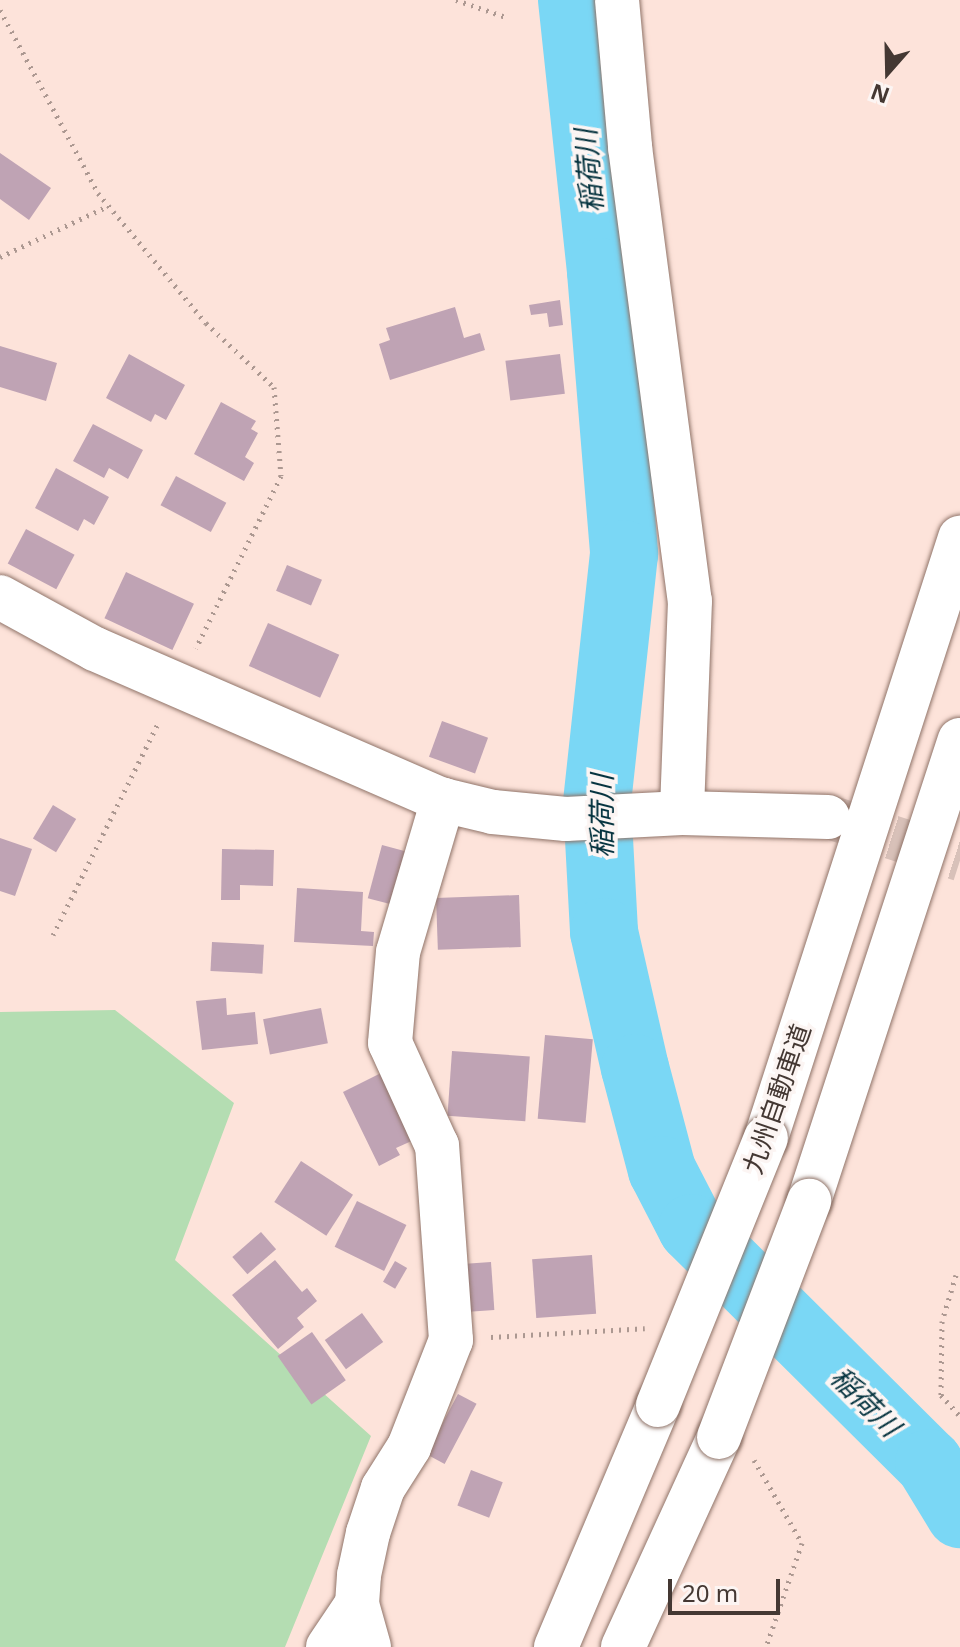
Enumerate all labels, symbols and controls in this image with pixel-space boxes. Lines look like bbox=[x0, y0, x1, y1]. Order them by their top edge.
north arrow bbox=[848, 32, 928, 112]
text: N bbox=[866, 77, 893, 112]
water label: 稲荷川 bbox=[568, 128, 608, 214]
water label: 稲荷川 bbox=[584, 774, 618, 858]
street label: 九州自動車道 bbox=[737, 1020, 817, 1178]
water label: 稲荷川 bbox=[824, 1359, 908, 1443]
scale bar bbox=[672, 1563, 784, 1613]
text: 20 m bbox=[682, 1576, 738, 1609]

